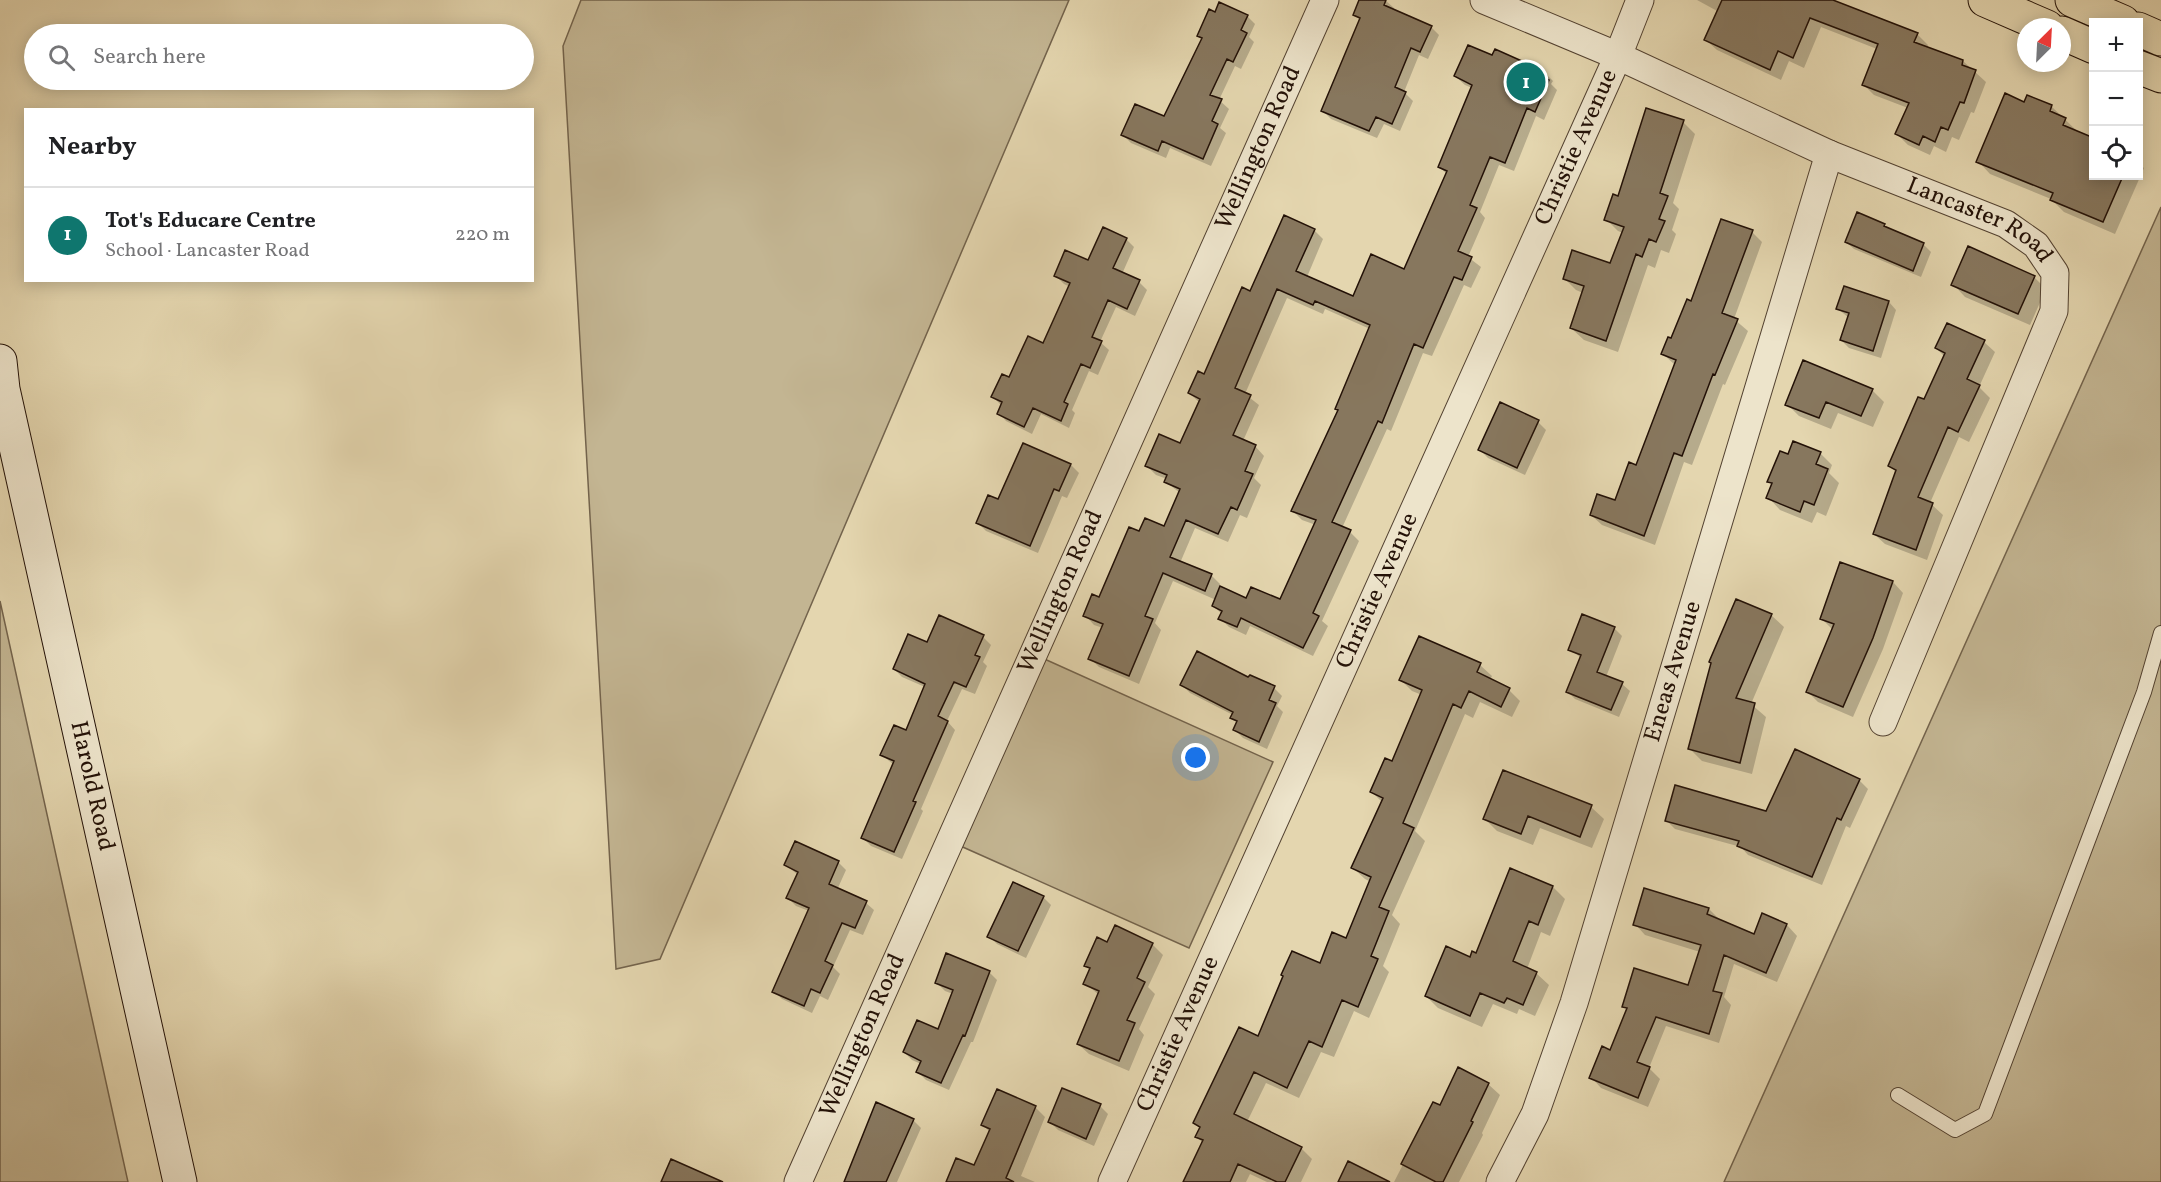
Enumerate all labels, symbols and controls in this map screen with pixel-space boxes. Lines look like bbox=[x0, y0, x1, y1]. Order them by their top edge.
north arrow bbox=[2017, 18, 2071, 72]
map controls bbox=[2089, 18, 2143, 180]
button: + bbox=[2089, 18, 2143, 72]
search box bbox=[24, 24, 534, 90]
icon: search bbox=[45, 41, 78, 74]
text: Search here bbox=[93, 42, 206, 73]
pin: 1 bbox=[1506, 60, 1546, 104]
street label: Wellington Road bbox=[1208, 61, 1310, 235]
street label: Christie Avenue bbox=[1527, 64, 1627, 231]
button: − bbox=[2089, 72, 2143, 126]
button: locate bbox=[2089, 126, 2143, 180]
text: Nearby bbox=[48, 129, 137, 165]
street label: Lancaster Road bbox=[1901, 169, 2061, 270]
text: Tot's Educare Centre bbox=[105, 206, 316, 237]
text: 1 bbox=[63, 221, 72, 249]
text: 220 m bbox=[455, 221, 510, 249]
text: School · Lancaster Road bbox=[105, 237, 310, 265]
street label: Wellington Road bbox=[1010, 505, 1112, 679]
street label: Christie Avenue bbox=[1328, 507, 1428, 675]
street label: Eneas Avenue bbox=[1636, 597, 1711, 746]
street label: Harold Road bbox=[61, 718, 123, 854]
your location bbox=[1181, 743, 1210, 772]
street label: Wellington Road bbox=[812, 949, 915, 1123]
street label: Christie Avenue bbox=[1128, 951, 1228, 1118]

